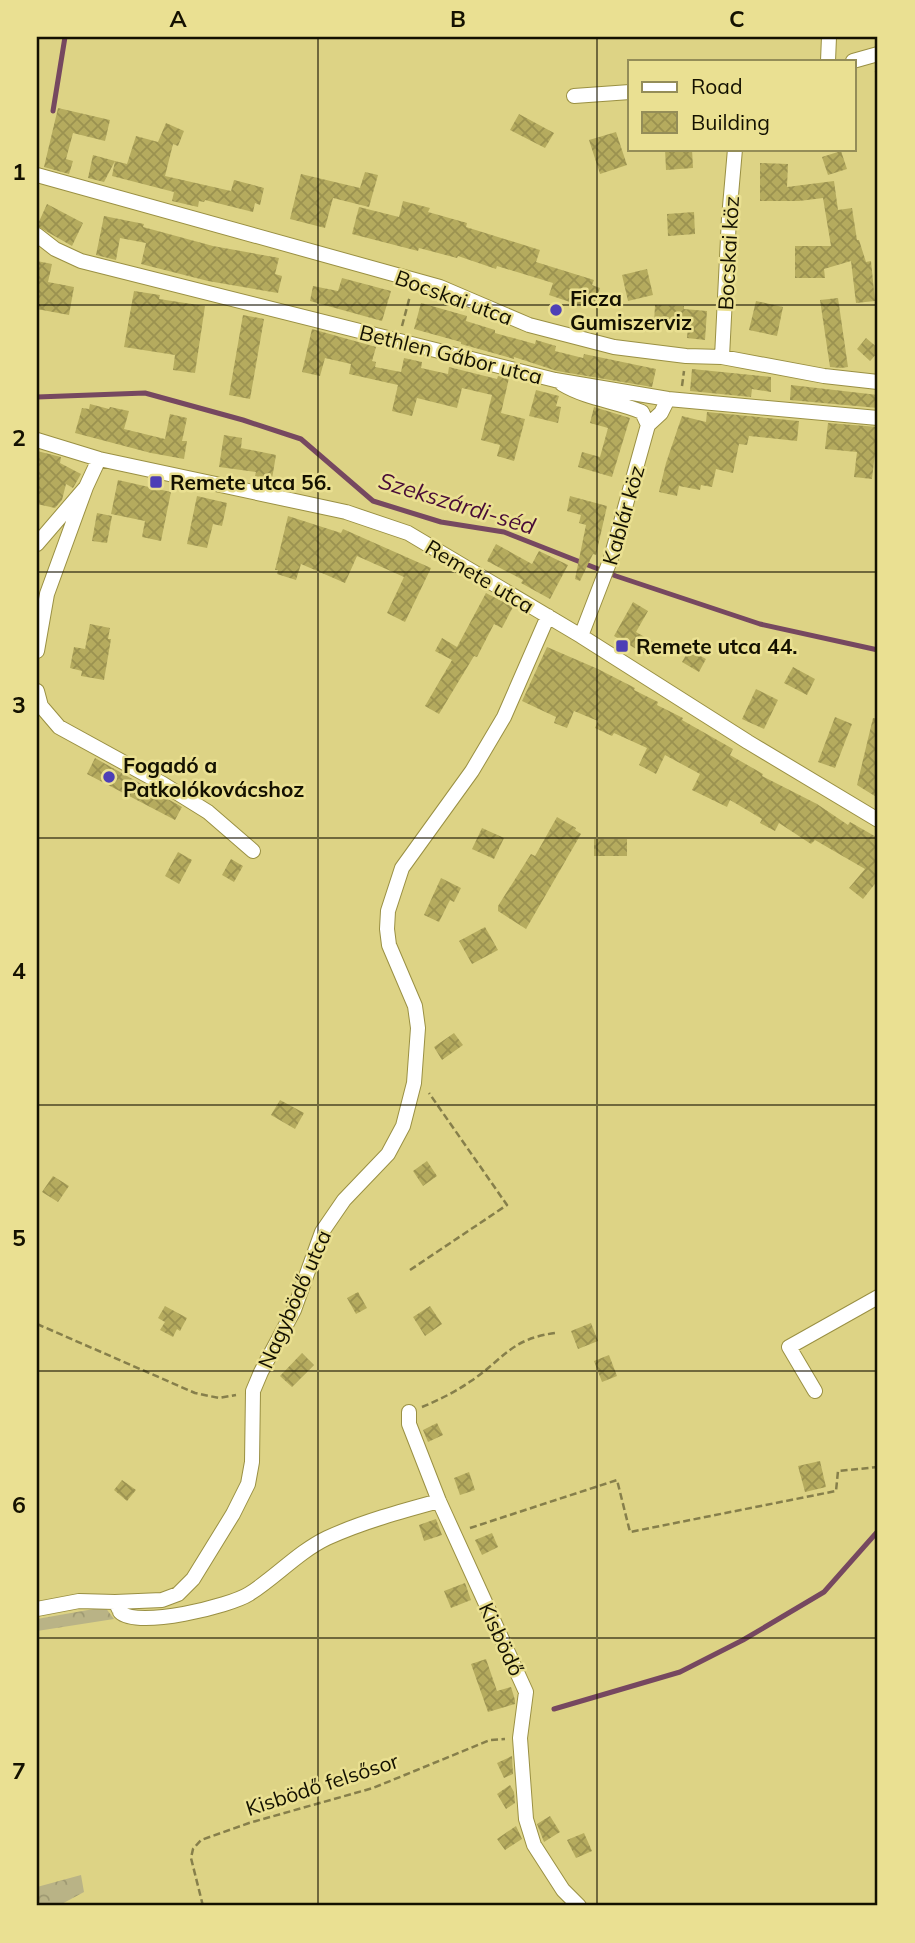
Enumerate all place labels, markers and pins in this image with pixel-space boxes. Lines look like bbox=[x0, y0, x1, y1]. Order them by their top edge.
place label: Ficza Gumiszerviz bbox=[570, 285, 692, 335]
marker: Ficza Gumiszerviz bbox=[548, 302, 564, 318]
place label: Remete utca 56. bbox=[170, 469, 332, 495]
marker: Remete utca 56. bbox=[148, 474, 164, 490]
place label: Remete utca 44. bbox=[636, 633, 798, 659]
marker: Remete utca 44. bbox=[614, 638, 630, 654]
place label: Fogadó a Patkolókovácshoz bbox=[123, 752, 304, 802]
marker: Fogadó a Patkolókovácshoz bbox=[101, 769, 117, 785]

